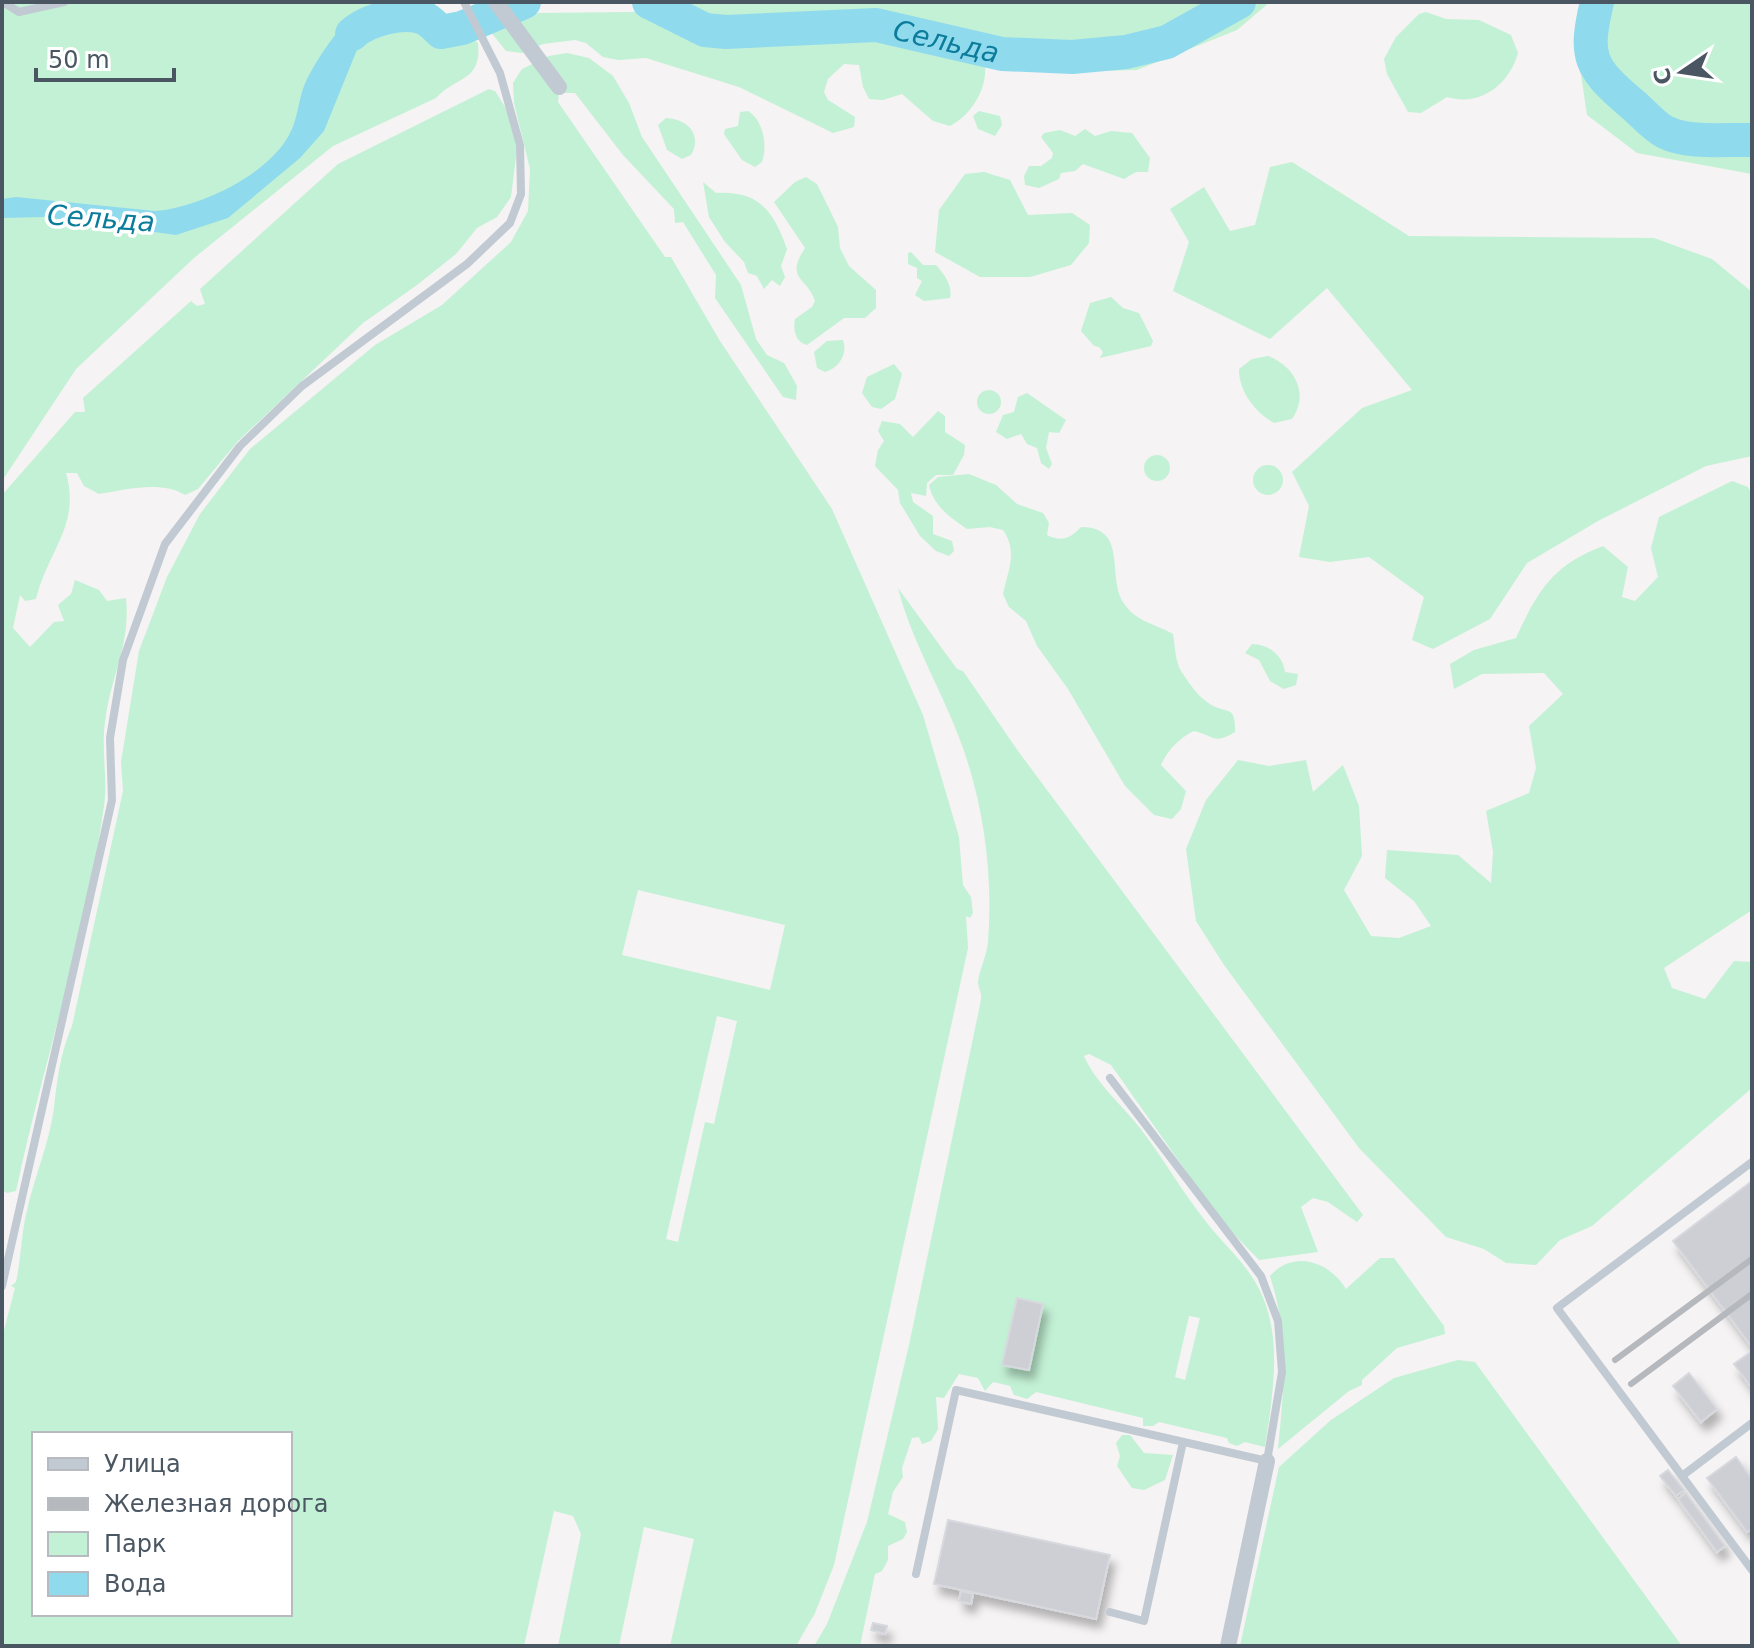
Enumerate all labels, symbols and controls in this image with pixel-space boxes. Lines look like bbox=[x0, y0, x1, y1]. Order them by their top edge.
water label: Сельда bbox=[890, 14, 1002, 70]
scale bar bbox=[36, 32, 174, 82]
north arrow bbox=[1642, 32, 1722, 112]
text: 50 m bbox=[48, 46, 110, 74]
text: С bbox=[1649, 66, 1677, 87]
water label: Сельда bbox=[46, 198, 156, 239]
legend bbox=[32, 1432, 292, 1616]
text: Улица bbox=[104, 1450, 181, 1478]
text: Железная дорога bbox=[104, 1490, 328, 1518]
text: Парк bbox=[104, 1530, 166, 1558]
text: Вода bbox=[104, 1570, 166, 1598]

